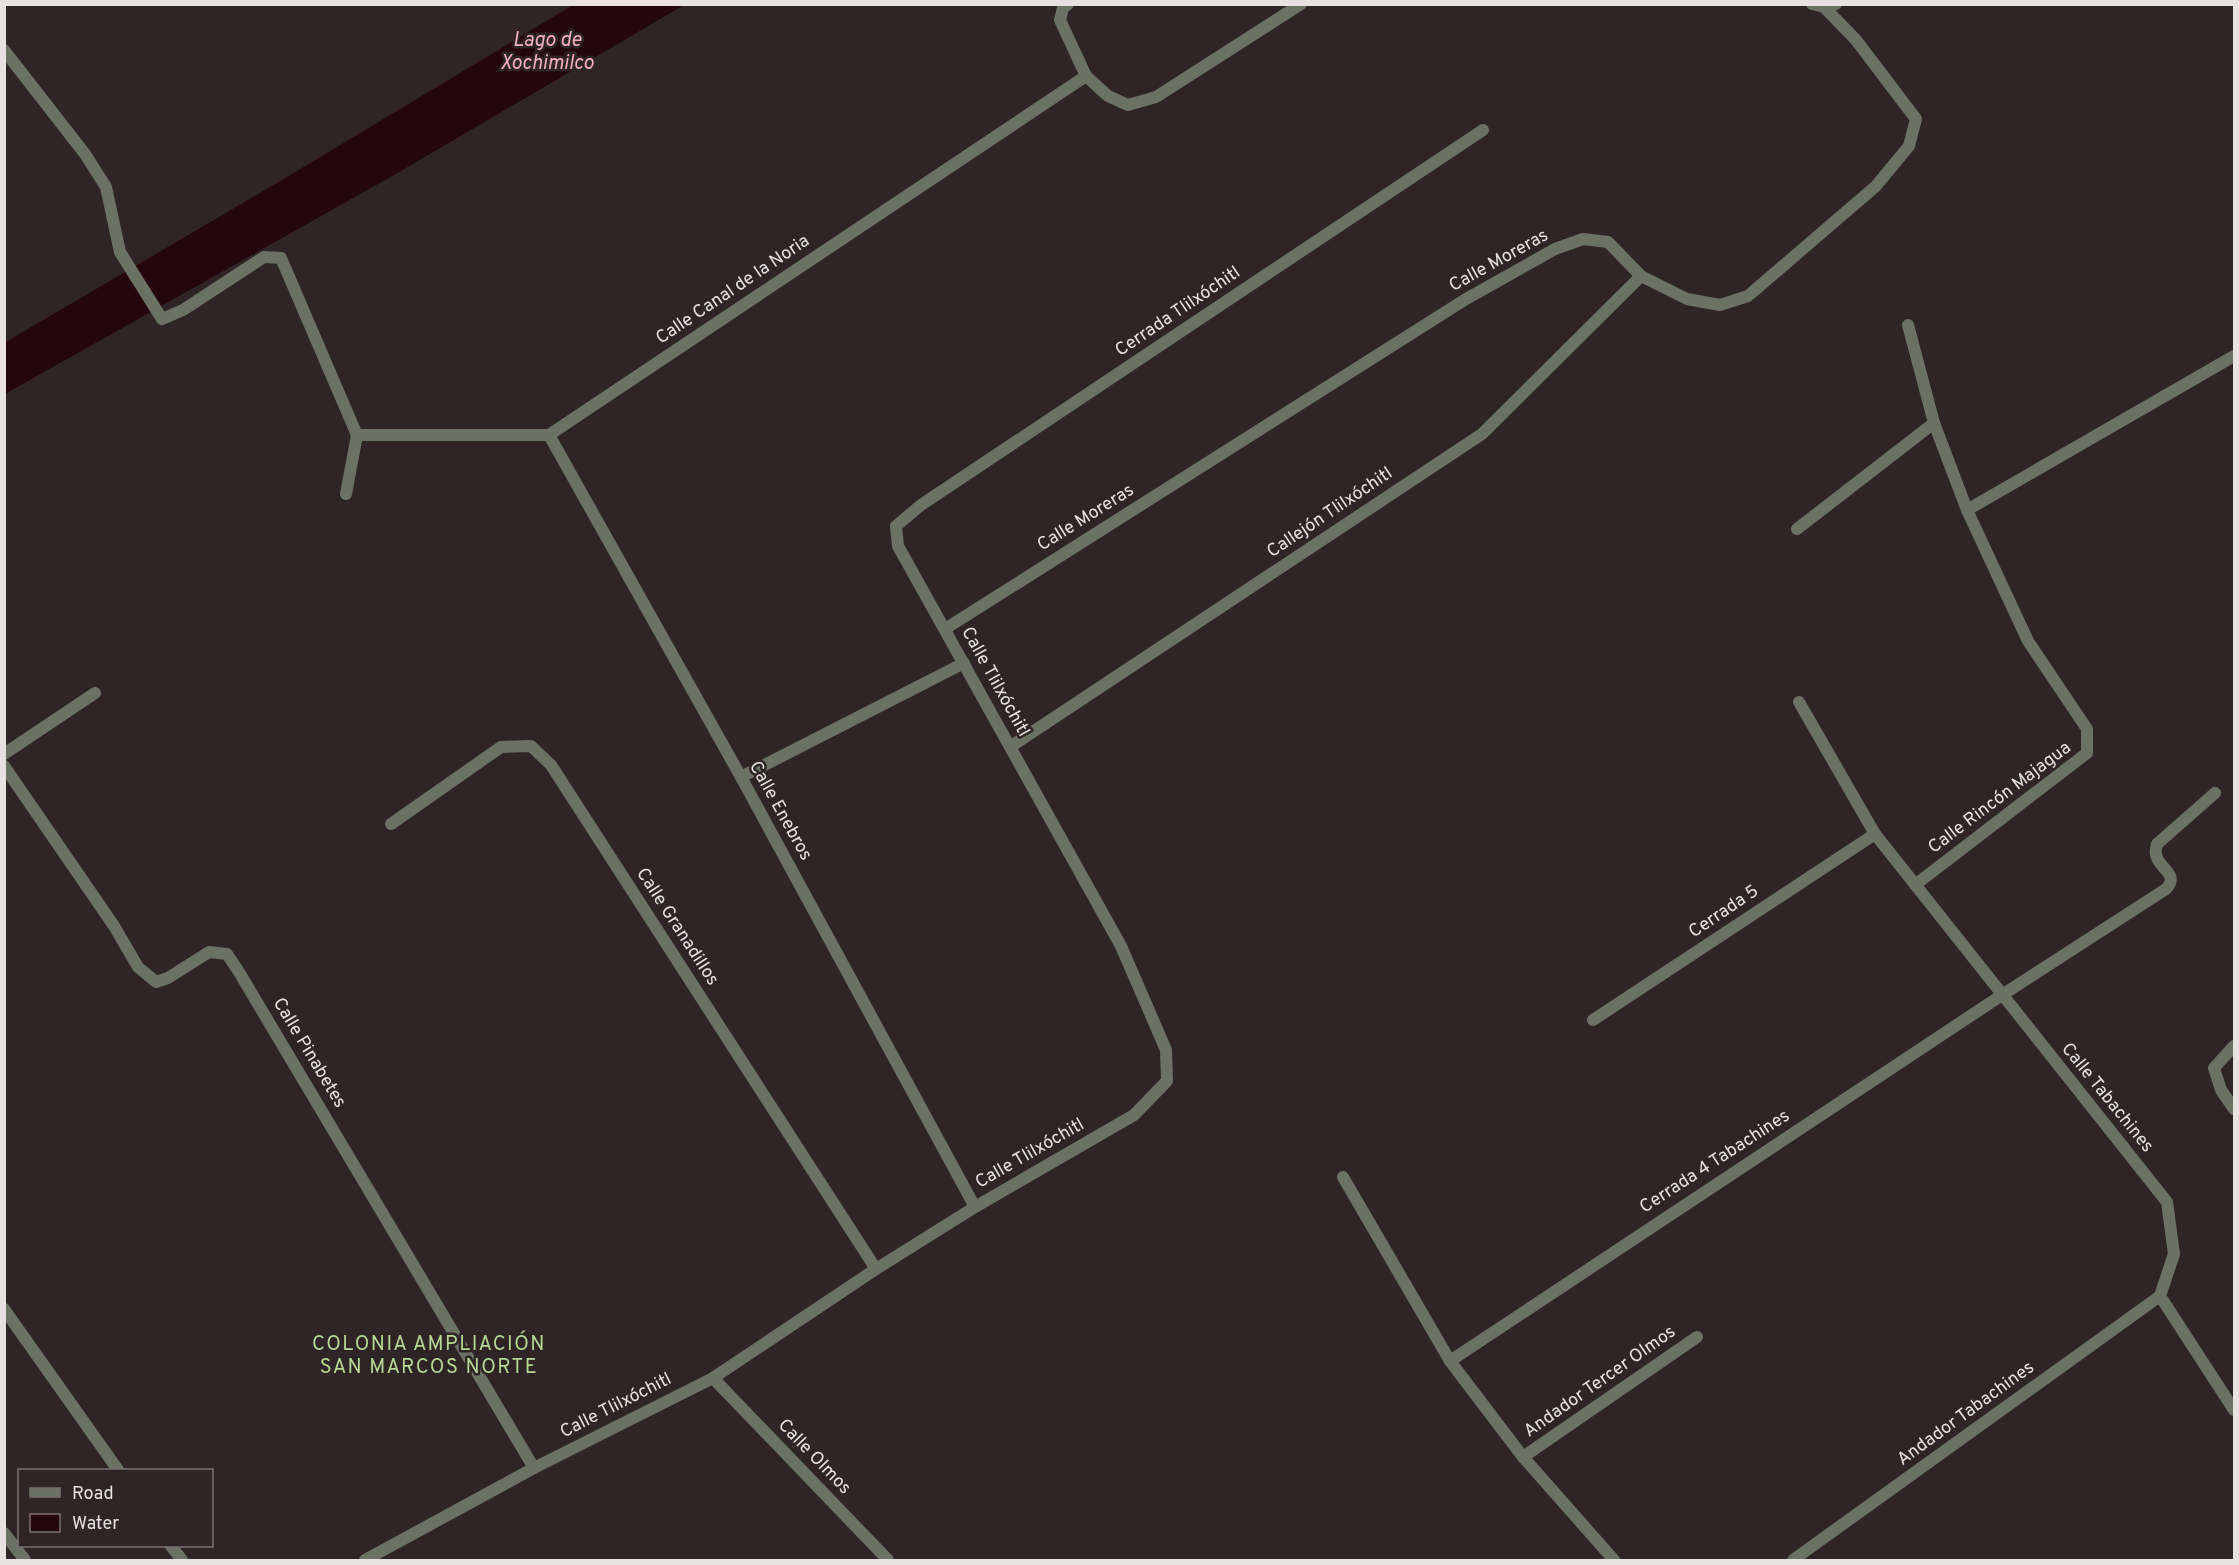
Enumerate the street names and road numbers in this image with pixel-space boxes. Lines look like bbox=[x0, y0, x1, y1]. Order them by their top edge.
street label: Calle Moreras bbox=[1445, 224, 1553, 298]
street label: Calle Canal de la Noria bbox=[652, 230, 814, 350]
street label: Cerrada Tlilxóchitl bbox=[1111, 262, 1245, 362]
street label: Callejón Tlilxóchitl bbox=[1263, 462, 1397, 564]
street label: Calle Moreras bbox=[1033, 479, 1139, 557]
street label: Calle Tlilxóchitl bbox=[955, 623, 1035, 741]
street label: Calle Rincón Majagua bbox=[1924, 737, 2076, 859]
street label: Calle Enebros bbox=[743, 757, 817, 865]
street label: Calle Granadillos bbox=[630, 864, 724, 990]
street label: Cerrada 5 bbox=[1684, 880, 1764, 944]
street label: Calle Pinabetes bbox=[267, 994, 351, 1112]
street label: Calle Tabachines bbox=[2056, 1038, 2158, 1158]
street label: Cerrada 4 Tabachines bbox=[1636, 1105, 1794, 1219]
street label: Calle Tlilxóchitl bbox=[971, 1114, 1089, 1194]
street label: Andador Tercer Olmos bbox=[1520, 1321, 1680, 1443]
street label: Andador Tabachines bbox=[1893, 1356, 2039, 1472]
street label: Calle Tlilxóchitl bbox=[556, 1368, 676, 1444]
street label: Calle Olmos bbox=[772, 1414, 856, 1500]

